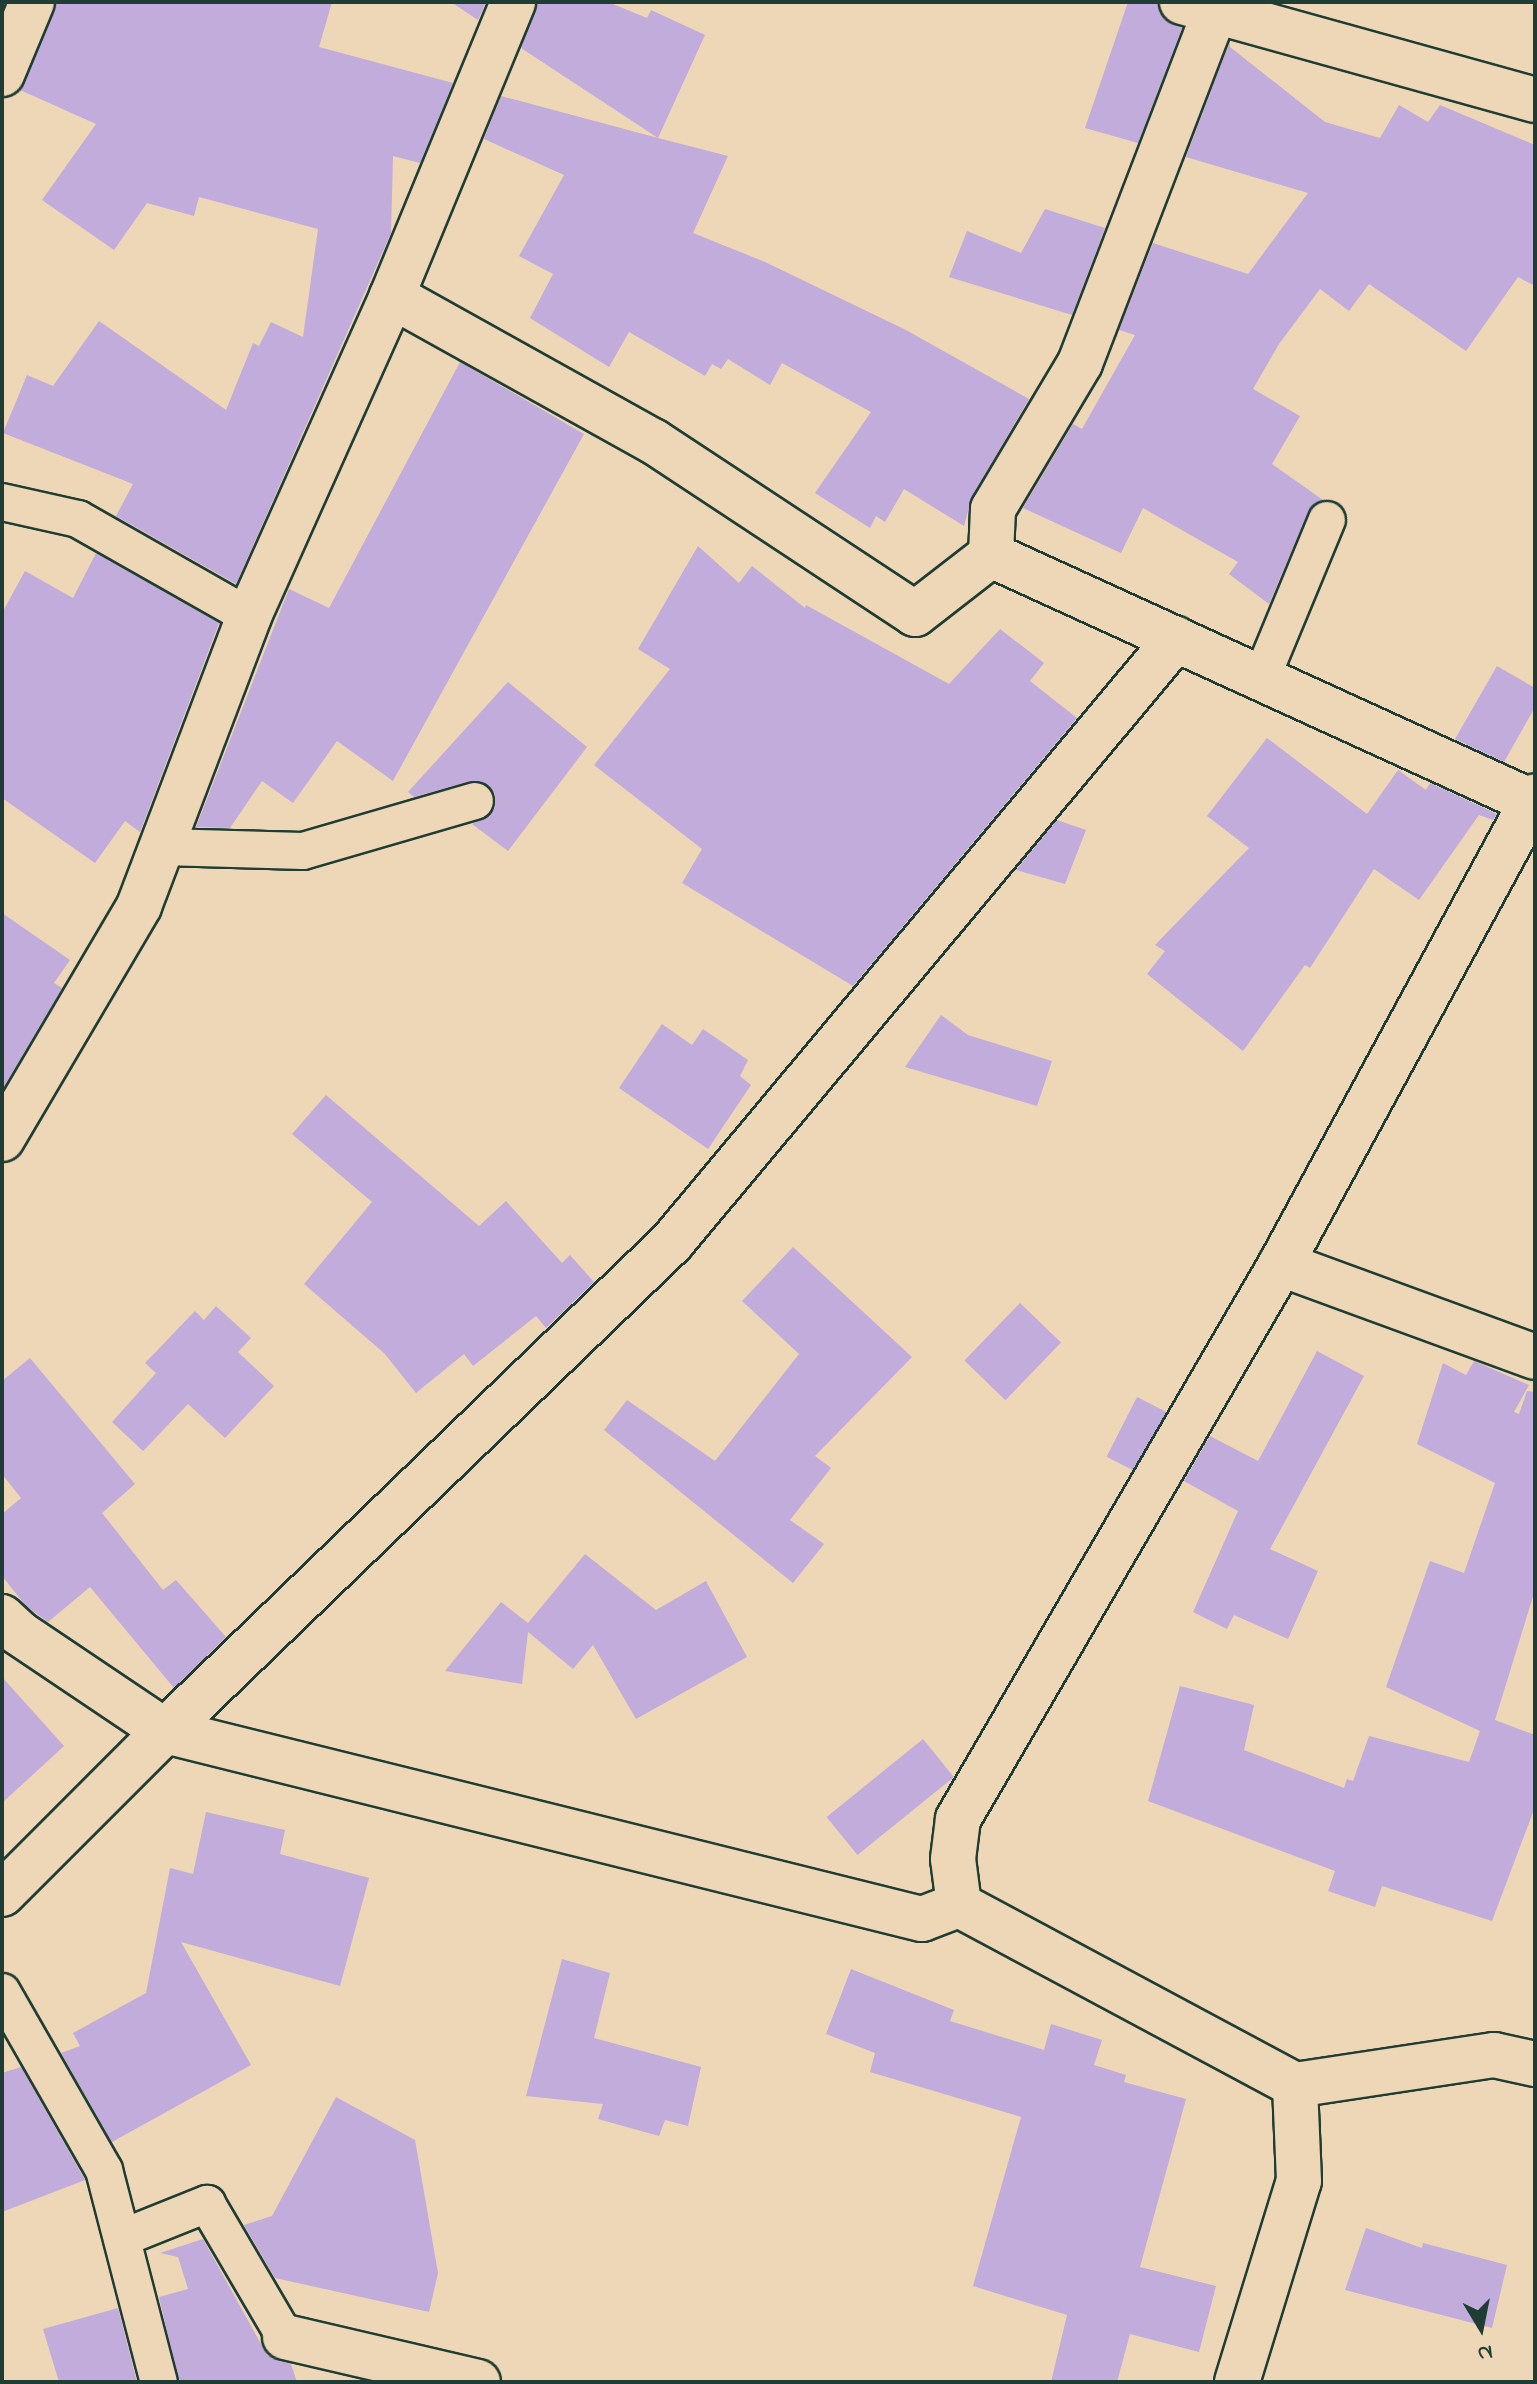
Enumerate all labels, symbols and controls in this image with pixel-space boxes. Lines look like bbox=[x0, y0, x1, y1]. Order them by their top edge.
north arrow bbox=[1441, 2288, 1521, 2368]
text: N bbox=[1475, 2335, 1495, 2369]

